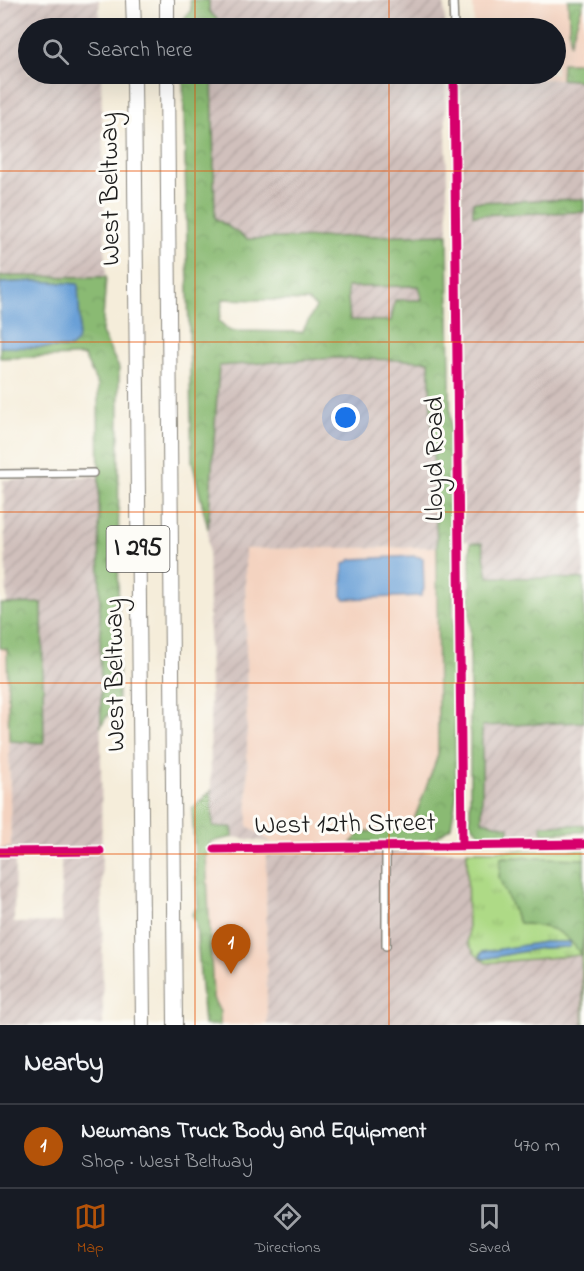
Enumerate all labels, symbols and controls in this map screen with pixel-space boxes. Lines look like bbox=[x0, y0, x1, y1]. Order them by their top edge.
search box bbox=[18, 18, 566, 84]
icon: search bbox=[39, 35, 72, 68]
text: Search here bbox=[87, 35, 192, 67]
street label: West Beltway bbox=[90, 112, 132, 266]
street label: Lloyd Road bbox=[416, 396, 455, 522]
your location bbox=[331, 403, 360, 432]
road number: I 295 bbox=[106, 526, 170, 572]
street label: West Beltway bbox=[95, 598, 137, 752]
street label: West 12th Street bbox=[254, 804, 436, 846]
pin: 1 bbox=[212, 924, 250, 974]
text: Nearby bbox=[24, 1045, 103, 1083]
text: Newmans Truck Body and Equipment bbox=[81, 1116, 427, 1148]
text: 1 bbox=[40, 1132, 47, 1161]
text: 470 m bbox=[514, 1132, 560, 1161]
text: Shop · West Beltway bbox=[81, 1148, 253, 1177]
tab: Map bbox=[74, 1200, 107, 1260]
tab: Directions bbox=[254, 1200, 321, 1260]
tab: Saved bbox=[468, 1200, 510, 1260]

